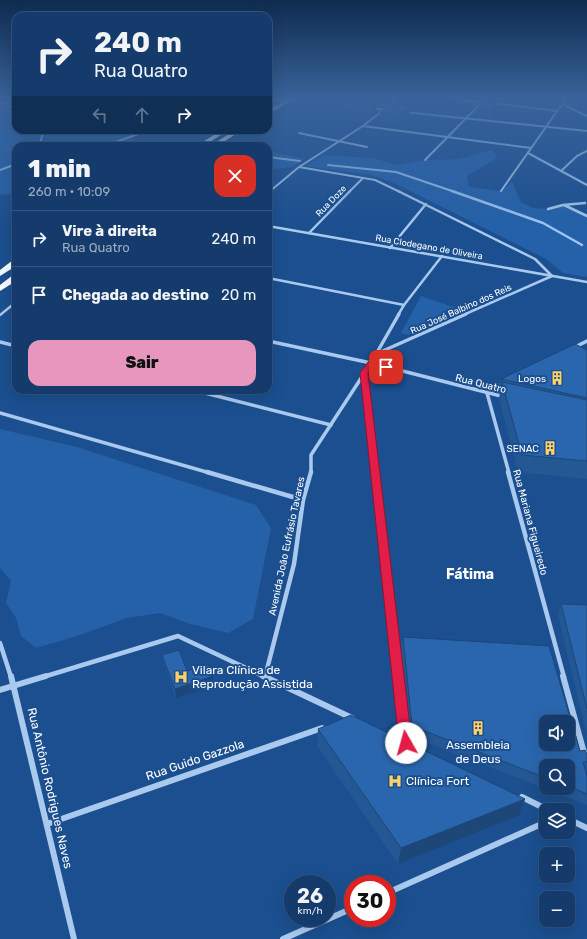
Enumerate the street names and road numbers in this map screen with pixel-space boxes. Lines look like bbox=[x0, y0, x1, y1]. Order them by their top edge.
street label: Rua Doze bbox=[314, 183, 348, 219]
street label: Rua Clodegano de Oliveira bbox=[375, 233, 483, 261]
street label: Rua José Balbino dos Reis bbox=[409, 282, 514, 336]
street label: Rua Quatro bbox=[454, 372, 508, 396]
street label: Rua Mariana Figueiredo bbox=[510, 468, 550, 577]
street label: Avenida João Eufrásio Tavares bbox=[266, 476, 308, 617]
street label: Rua Antônio Rodrigues Naves bbox=[25, 706, 75, 870]
street label: Rua Guido Gazzola bbox=[144, 737, 246, 783]

